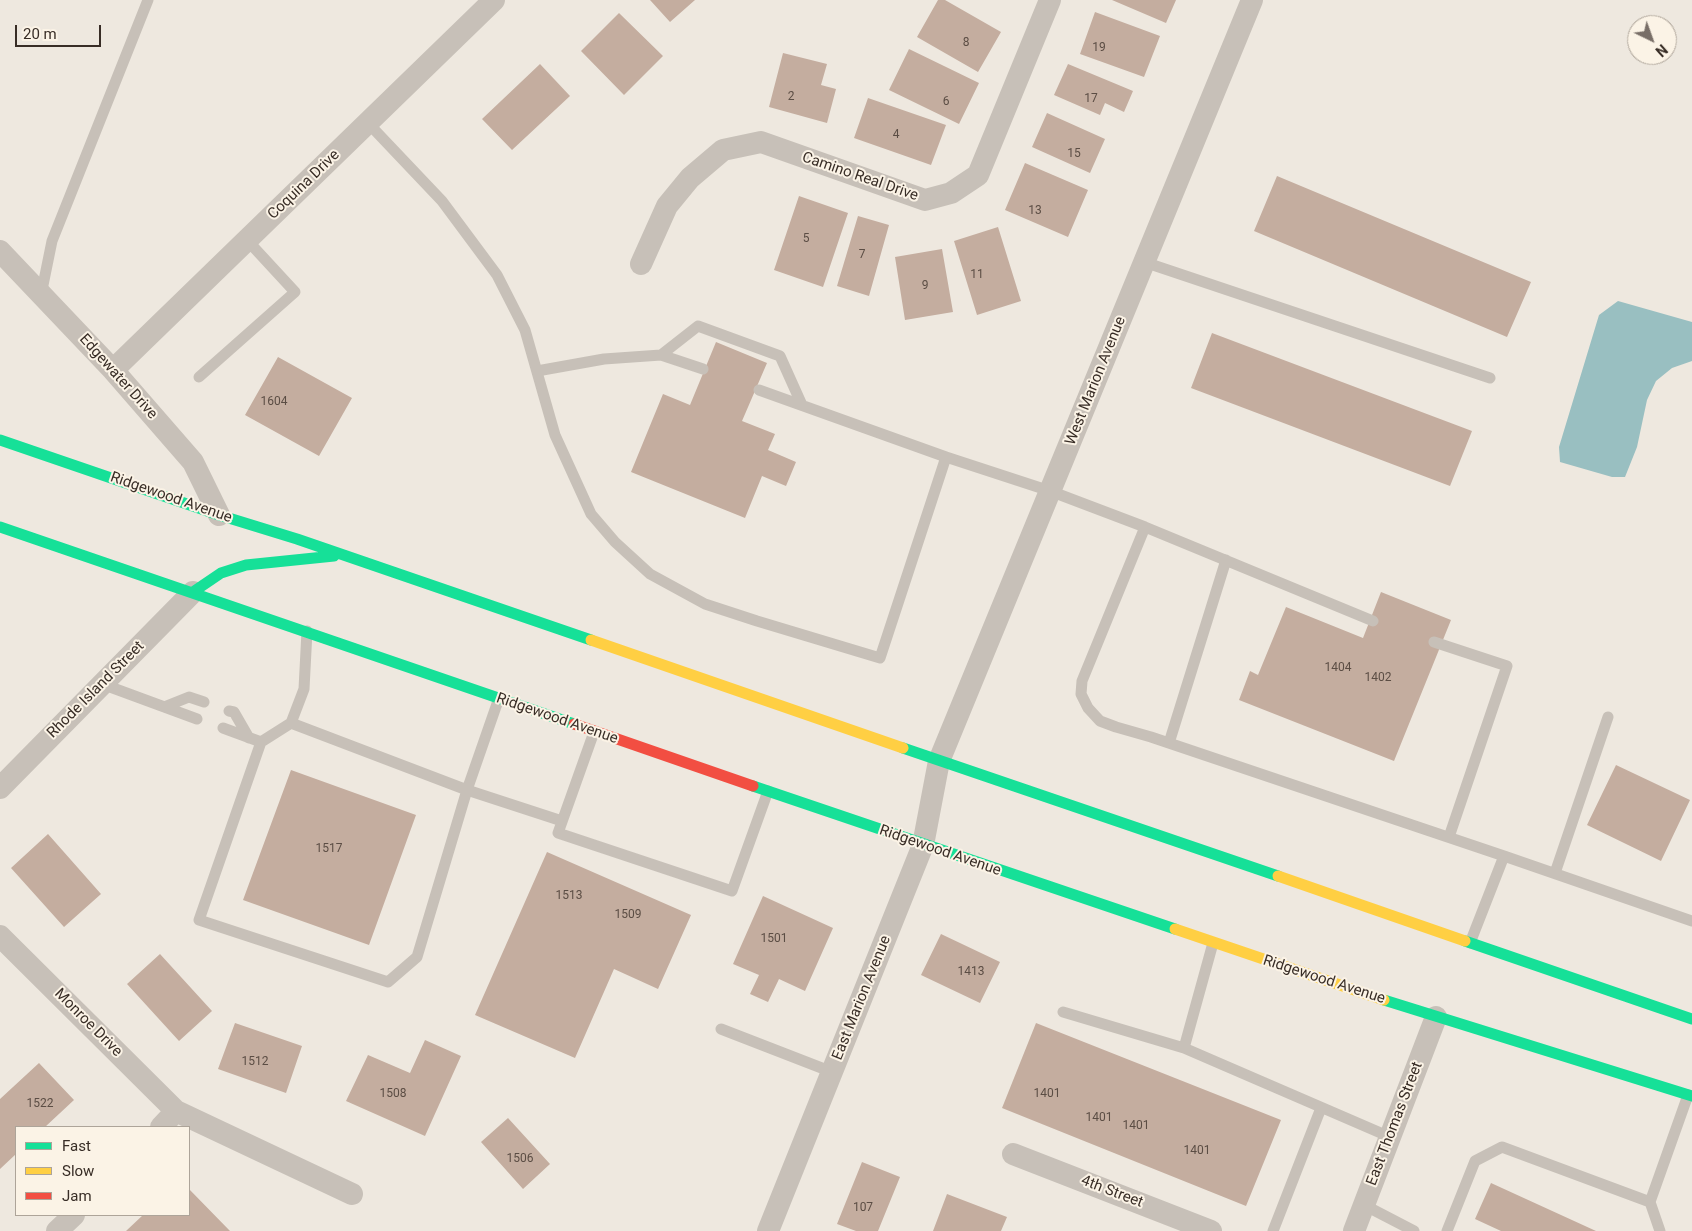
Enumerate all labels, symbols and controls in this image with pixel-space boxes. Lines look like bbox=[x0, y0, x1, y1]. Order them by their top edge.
scale bar bbox=[18, 15, 104, 47]
north arrow bbox=[1627, 15, 1677, 65]
text: 20 m bbox=[23, 25, 57, 43]
house number: 8 bbox=[963, 36, 969, 50]
house number: 19 bbox=[1092, 41, 1106, 55]
text: N bbox=[1652, 41, 1670, 60]
house number: 2 bbox=[788, 90, 794, 104]
house number: 17 bbox=[1084, 92, 1098, 106]
house number: 6 bbox=[943, 95, 949, 109]
house number: 4 bbox=[893, 128, 899, 142]
street label: Coquina Drive bbox=[264, 146, 344, 224]
house number: 15 bbox=[1067, 147, 1081, 161]
street label: Camino Real Drive bbox=[800, 149, 920, 205]
house number: 13 bbox=[1028, 204, 1042, 218]
house number: 5 bbox=[803, 232, 809, 246]
house number: 7 bbox=[859, 248, 865, 262]
house number: 11 bbox=[970, 268, 984, 282]
house number: 9 bbox=[922, 279, 928, 293]
street label: West Marion Avenue bbox=[1062, 314, 1130, 448]
street label: Edgewater Drive bbox=[75, 331, 161, 423]
house number: 1604 bbox=[261, 395, 287, 409]
street label: Ridgewood Avenue bbox=[108, 469, 234, 527]
street label: Rhode Island Street bbox=[44, 638, 148, 742]
house number: 1404 bbox=[1325, 661, 1351, 675]
house number: 1402 bbox=[1365, 671, 1391, 685]
street label: Ridgewood Avenue bbox=[494, 690, 620, 748]
street label: Ridgewood Avenue bbox=[877, 822, 1003, 880]
house number: 1517 bbox=[316, 842, 342, 856]
house number: 1513 bbox=[556, 889, 582, 903]
house number: 1509 bbox=[615, 908, 641, 922]
house number: 1501 bbox=[761, 932, 787, 946]
street label: East Marion Avenue bbox=[829, 933, 895, 1063]
street label: Ridgewood Avenue bbox=[1261, 952, 1387, 1008]
house number: 1413 bbox=[958, 965, 984, 979]
street label: Monroe Drive bbox=[50, 985, 126, 1061]
house number: 1512 bbox=[242, 1055, 268, 1069]
street label: East Thomas Street bbox=[1363, 1060, 1427, 1188]
house number: 1508 bbox=[380, 1087, 406, 1101]
house number: 1401 bbox=[1034, 1087, 1060, 1101]
house number: 1522 bbox=[27, 1097, 53, 1111]
house number: 1401 bbox=[1086, 1111, 1112, 1125]
house number: 1401 bbox=[1123, 1119, 1149, 1133]
legend bbox=[15, 1126, 190, 1216]
text: Fast bbox=[62, 1137, 91, 1155]
house number: 1401 bbox=[1184, 1144, 1210, 1158]
house number: 1506 bbox=[507, 1152, 533, 1166]
text: Slow bbox=[62, 1162, 94, 1180]
street label: 4th Street bbox=[1078, 1172, 1146, 1212]
text: Jam bbox=[62, 1187, 92, 1205]
house number: 107 bbox=[853, 1201, 873, 1215]

